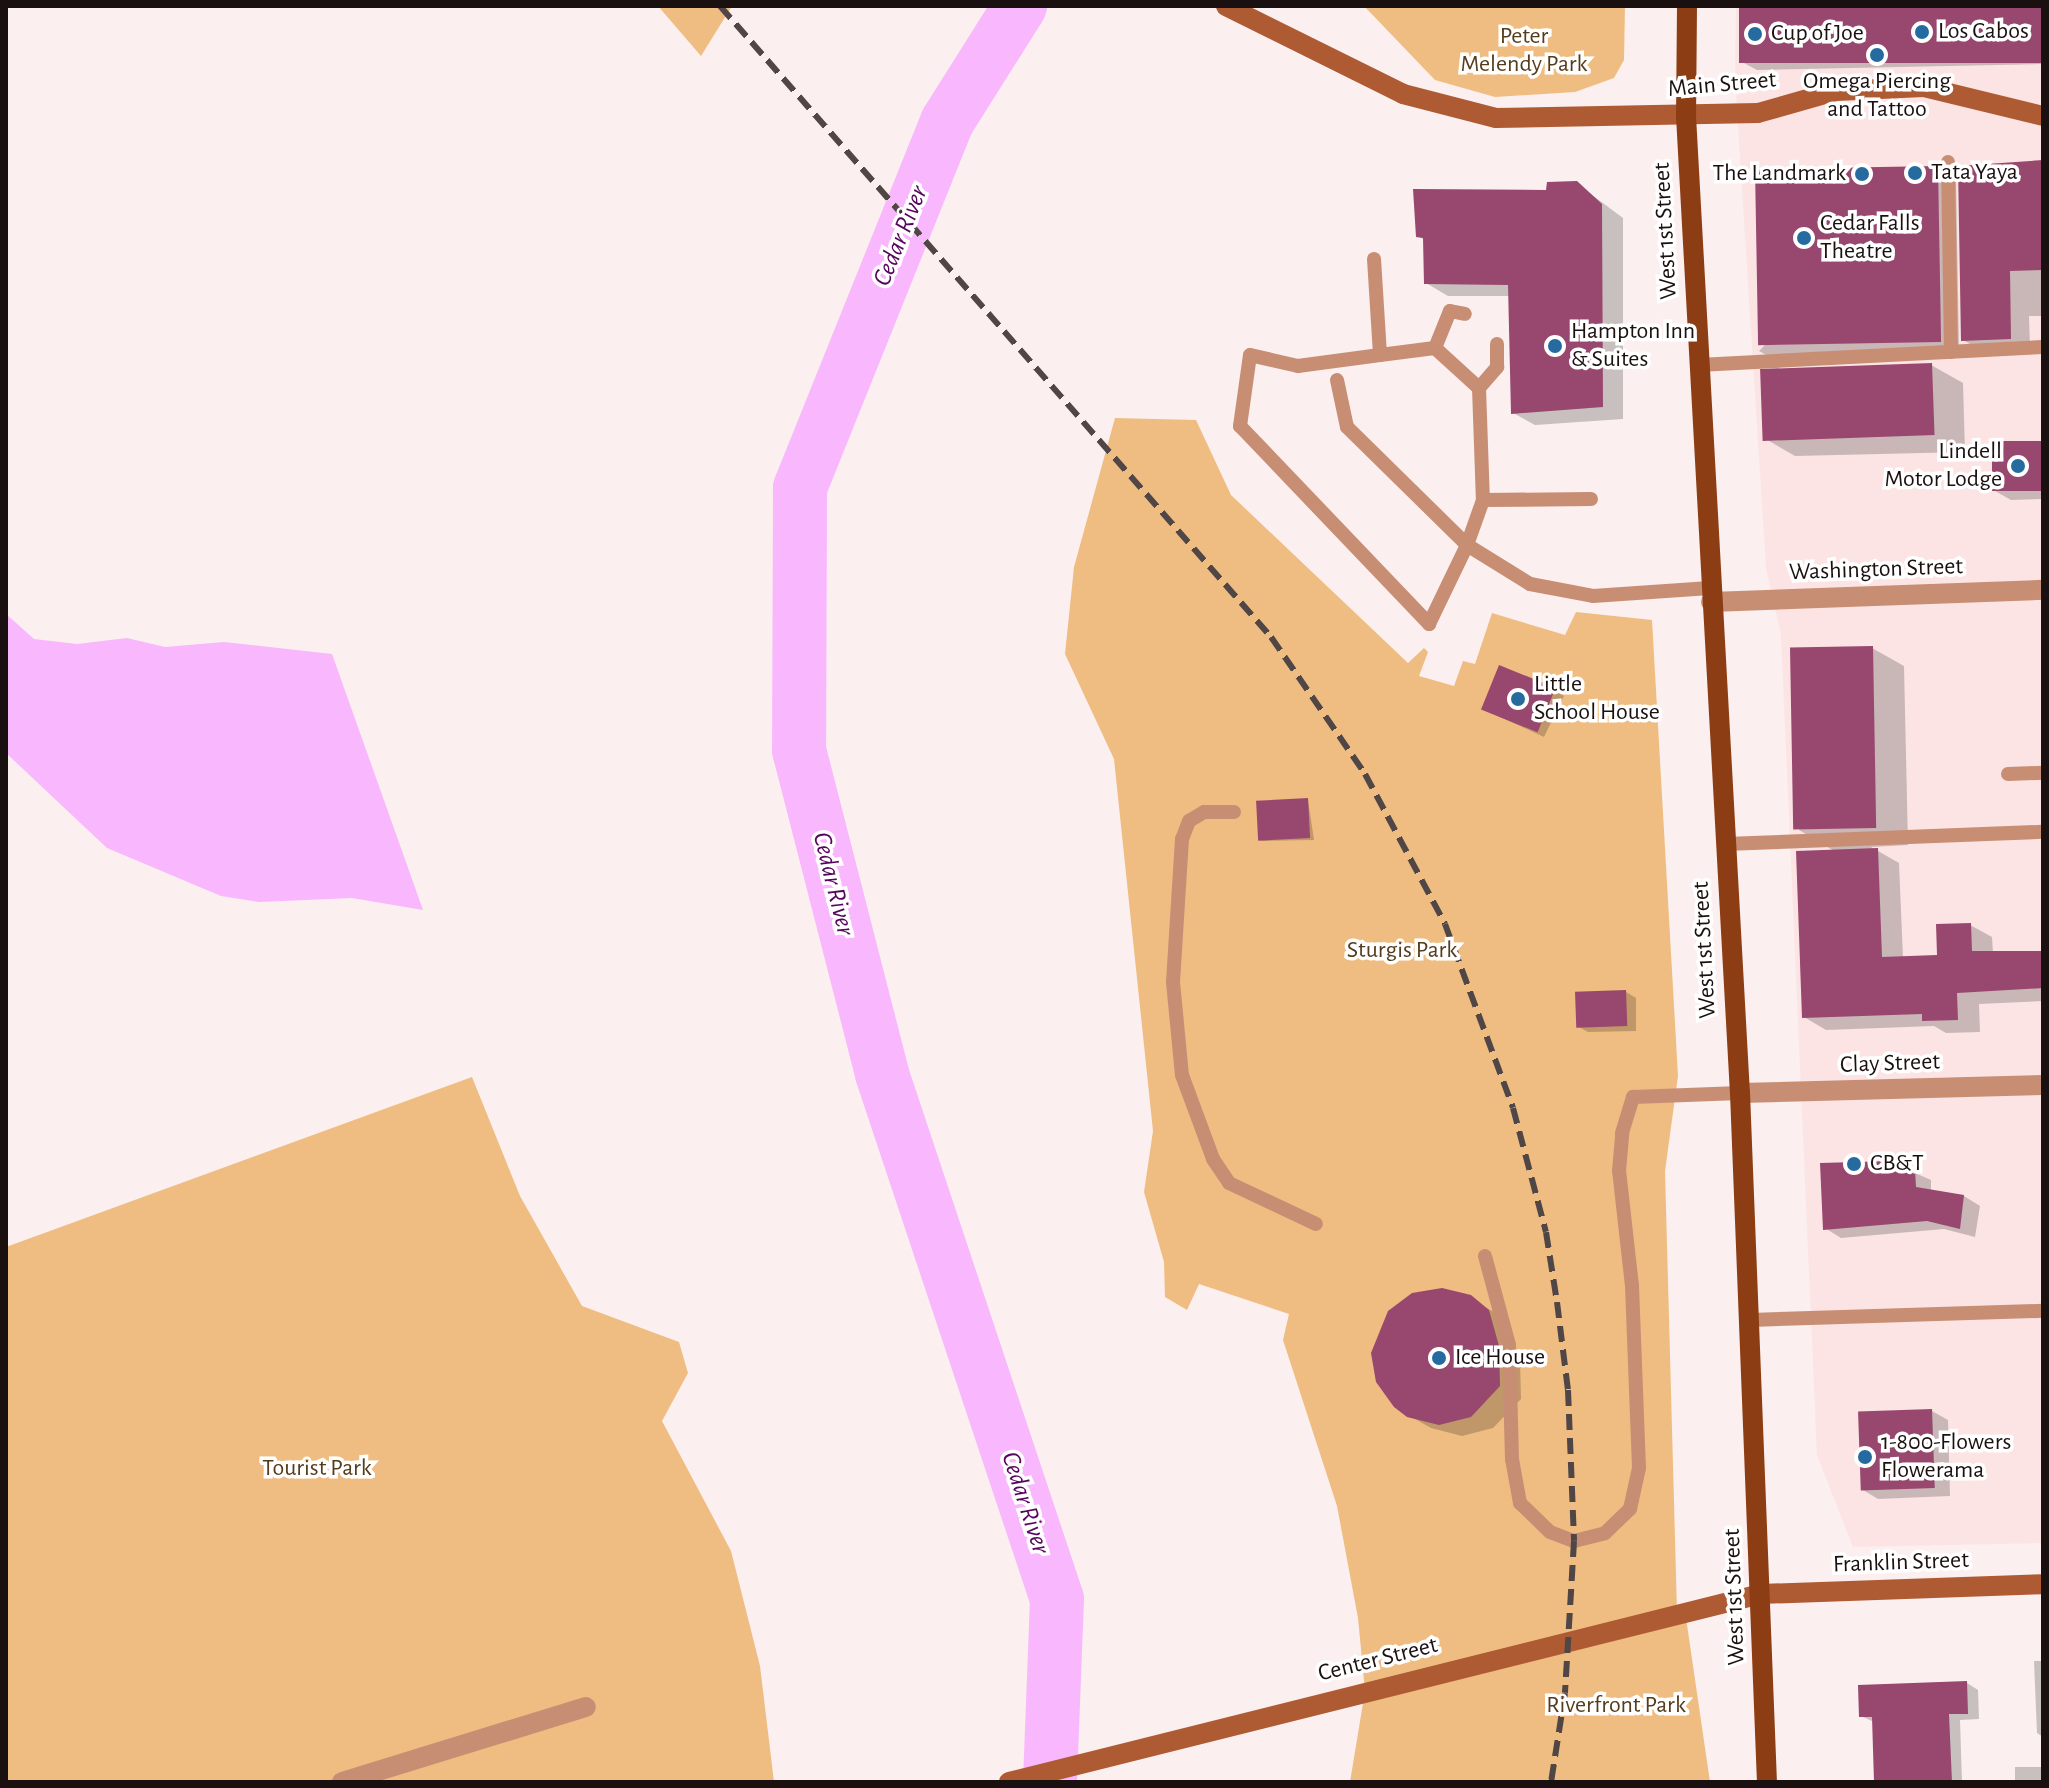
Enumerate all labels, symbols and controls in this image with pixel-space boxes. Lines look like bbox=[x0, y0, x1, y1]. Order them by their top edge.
place label: Los Cabos bbox=[1938, 18, 2029, 46]
place label: Cup of Joe bbox=[1771, 20, 1864, 48]
park label: Peter Melendy Park bbox=[1461, 23, 1587, 79]
marker: Los Cabos bbox=[1913, 23, 1931, 41]
marker: Cup of Joe bbox=[1746, 25, 1764, 43]
marker: Omega Piercing and Tattoo bbox=[1868, 46, 1886, 64]
street label: Main Street bbox=[1667, 66, 1777, 104]
place label: Omega Piercing and Tattoo bbox=[1803, 68, 1951, 124]
place label: Tata Yaya bbox=[1931, 159, 2018, 187]
place label: The Landmark bbox=[1713, 160, 1846, 188]
street label: West 1st Street bbox=[1648, 162, 1684, 300]
marker: Tata Yaya bbox=[1906, 164, 1924, 182]
marker: The Landmark bbox=[1853, 165, 1871, 183]
water label: Cedar River bbox=[867, 181, 935, 291]
place label: Cedar Falls Theatre bbox=[1820, 210, 1920, 266]
marker: Cedar Falls Theatre bbox=[1795, 229, 1813, 247]
place label: Hampton Inn & Suites bbox=[1571, 318, 1695, 374]
marker: Hampton Inn & Suites bbox=[1546, 337, 1564, 355]
place label: Lindell Motor Lodge bbox=[1885, 438, 2002, 494]
marker: Lindell Motor Lodge bbox=[2009, 457, 2027, 475]
street label: Washington Street bbox=[1788, 553, 1964, 587]
place label: Little School House bbox=[1534, 671, 1660, 727]
marker: Little School House bbox=[1509, 690, 1527, 708]
water label: Cedar River bbox=[805, 829, 861, 939]
street label: West 1st Street bbox=[1687, 881, 1723, 1019]
park label: Sturgis Park bbox=[1347, 937, 1457, 965]
street label: Clay Street bbox=[1840, 1048, 1940, 1080]
place label: CB&T bbox=[1870, 1150, 1924, 1178]
marker: CB&T bbox=[1845, 1155, 1863, 1173]
place label: Ice House bbox=[1455, 1344, 1545, 1372]
marker: Ice House bbox=[1430, 1349, 1448, 1367]
place label: 1-800-Flowers Flowerama bbox=[1881, 1429, 2011, 1485]
water label: Cedar River bbox=[994, 1448, 1056, 1558]
marker: 1-800-Flowers Flowerama bbox=[1856, 1448, 1874, 1466]
park label: Tourist Park bbox=[262, 1455, 372, 1483]
street label: West 1st Street bbox=[1718, 1528, 1752, 1666]
street label: Franklin Street bbox=[1833, 1546, 1969, 1580]
street label: Center Street bbox=[1315, 1631, 1441, 1689]
park label: Riverfront Park bbox=[1546, 1692, 1686, 1720]

